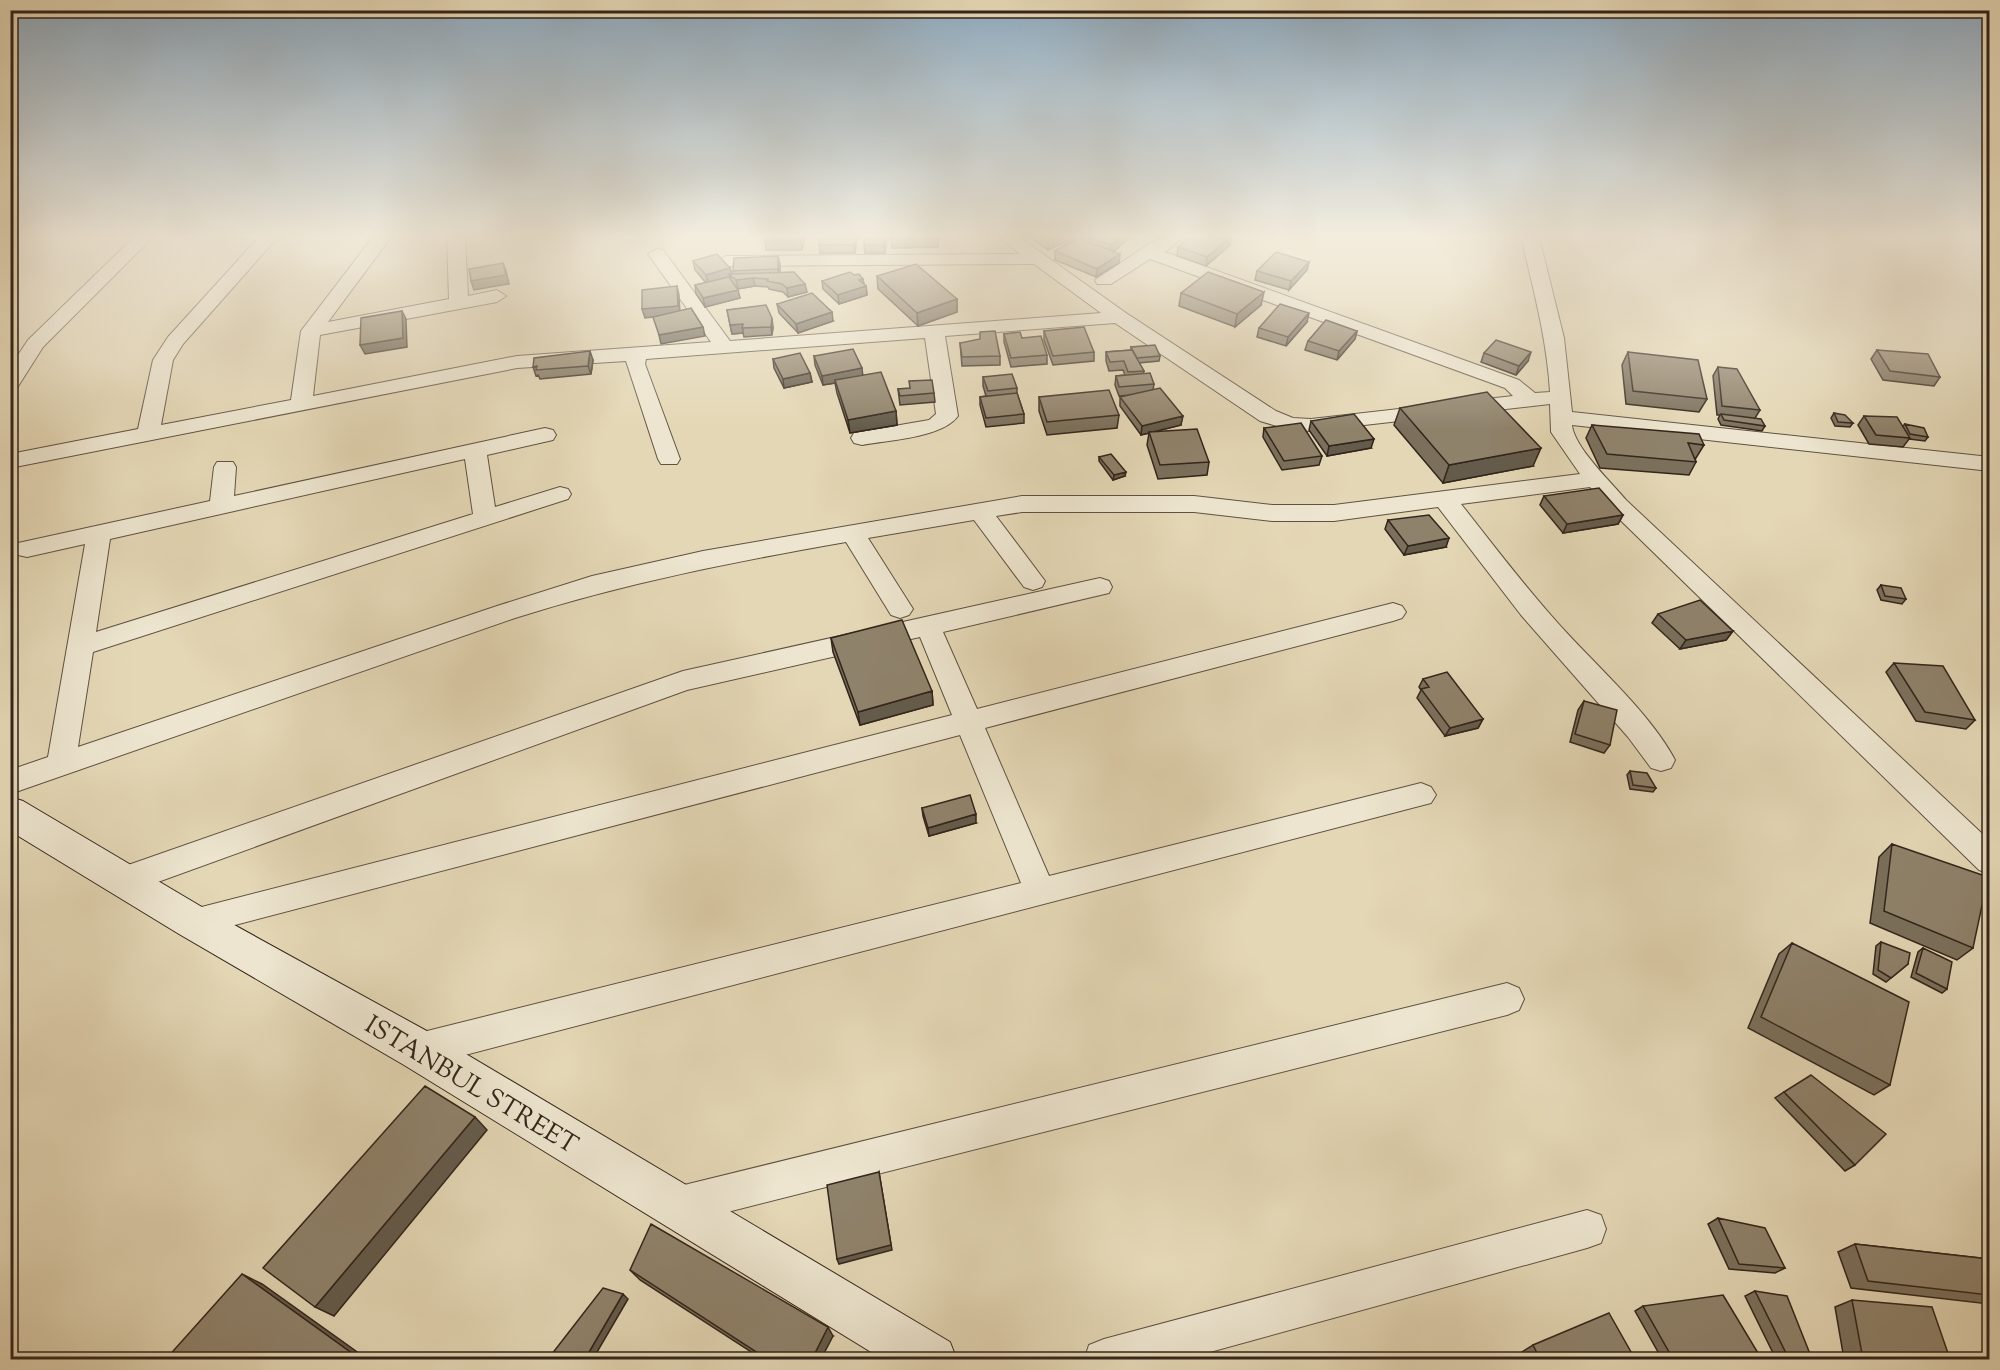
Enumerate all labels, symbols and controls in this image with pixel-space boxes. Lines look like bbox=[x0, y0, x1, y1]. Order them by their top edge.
street label: ISTANBUL STREET bbox=[357, 1008, 584, 1165]

